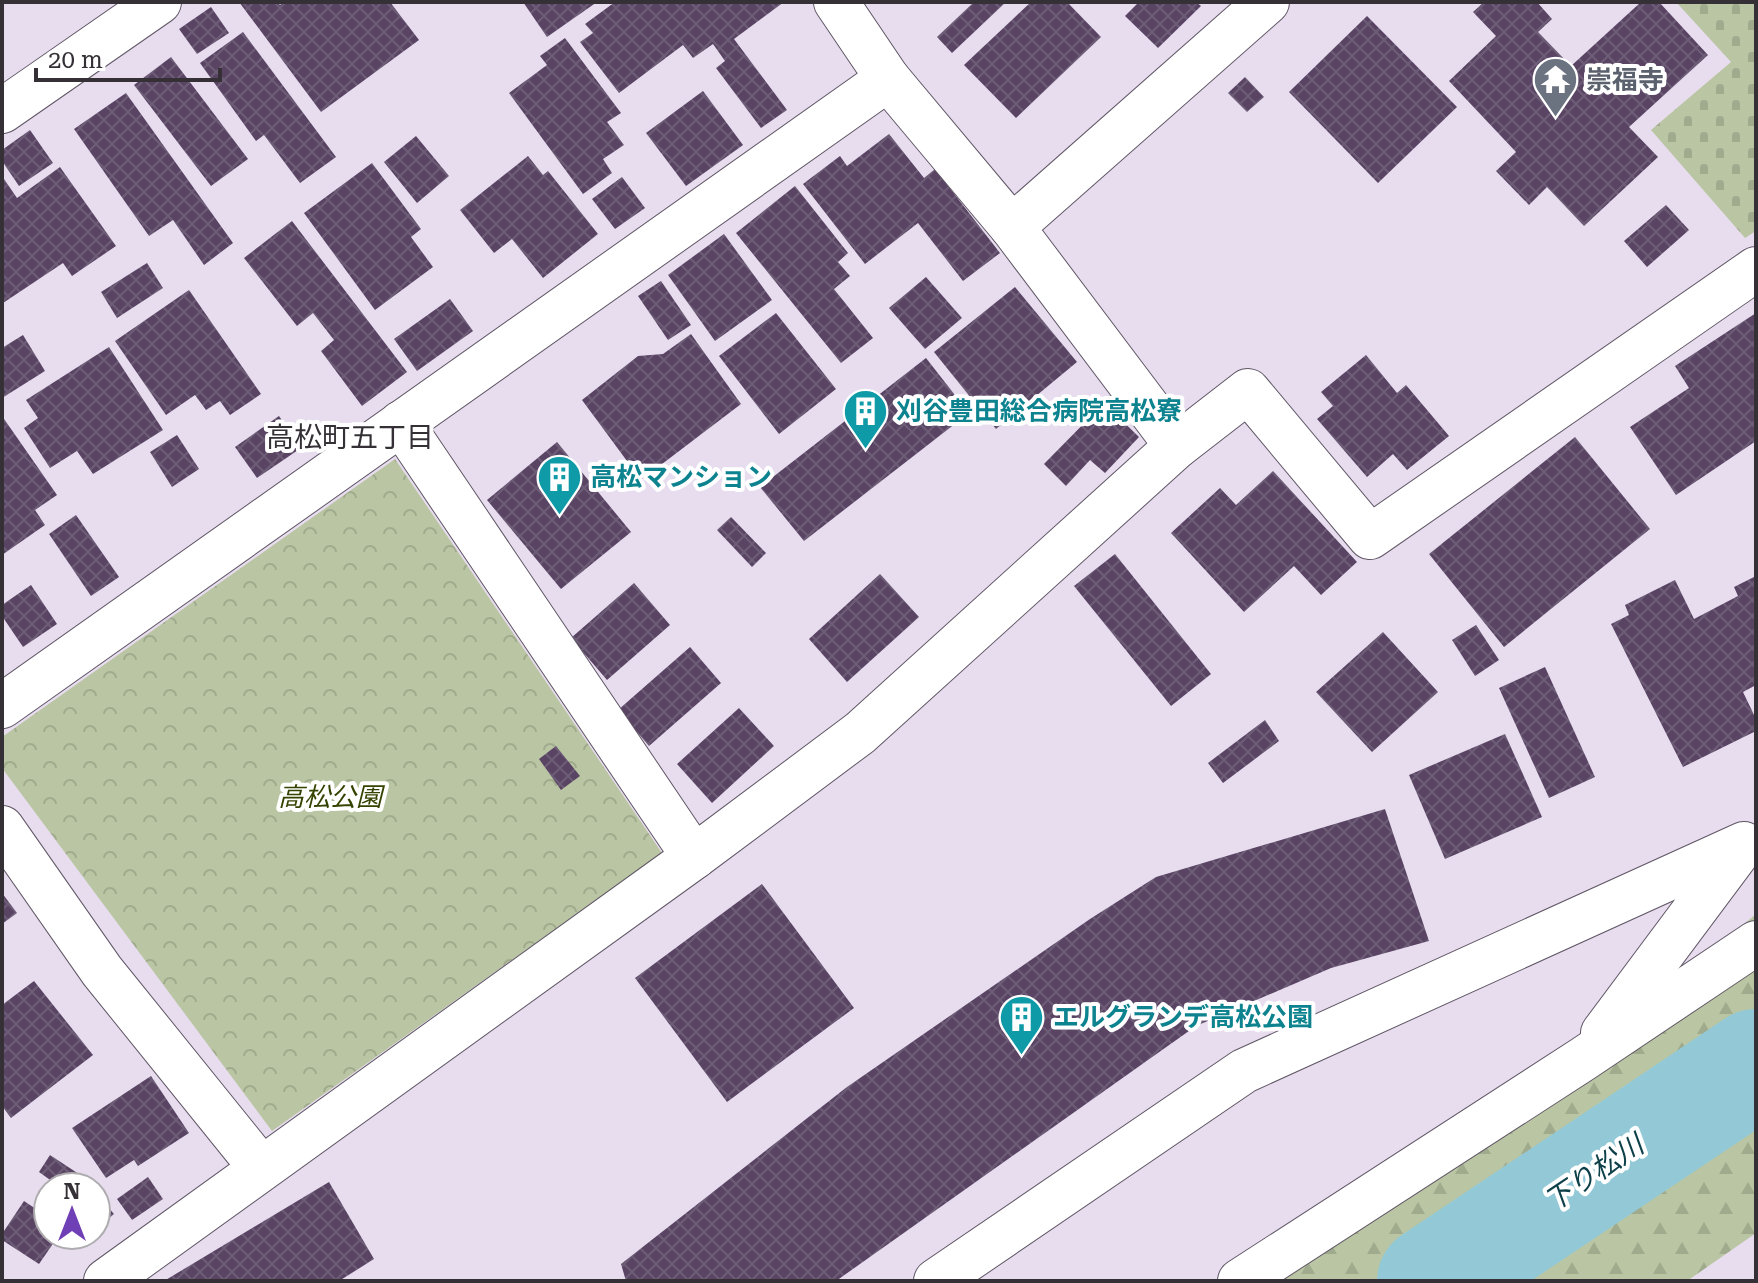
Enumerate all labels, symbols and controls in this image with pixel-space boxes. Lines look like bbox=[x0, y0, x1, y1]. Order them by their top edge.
scale bar bbox=[36, 32, 220, 82]
text: 20 m bbox=[48, 46, 103, 74]
temple icon: 崇福寺 bbox=[1531, 56, 1579, 119]
place label: 崇福寺 bbox=[1586, 65, 1664, 95]
building icon: 刈谷豊田総合病院高松寮 bbox=[841, 387, 889, 450]
place label: 刈谷豊田総合病院高松寮 bbox=[896, 396, 1182, 426]
district label: 高松町五丁目 bbox=[266, 421, 434, 454]
building icon: 高松マンション bbox=[535, 453, 583, 516]
place label: 高松マンション bbox=[590, 462, 772, 492]
park label: 高松公園 bbox=[278, 782, 386, 812]
building icon: エルグランデ高松公園 bbox=[998, 993, 1046, 1056]
place label: エルグランデ高松公園 bbox=[1053, 1002, 1313, 1032]
water label: 下り松川 bbox=[1538, 1126, 1652, 1218]
north arrow bbox=[32, 1171, 112, 1251]
text: N bbox=[64, 1179, 81, 1204]

